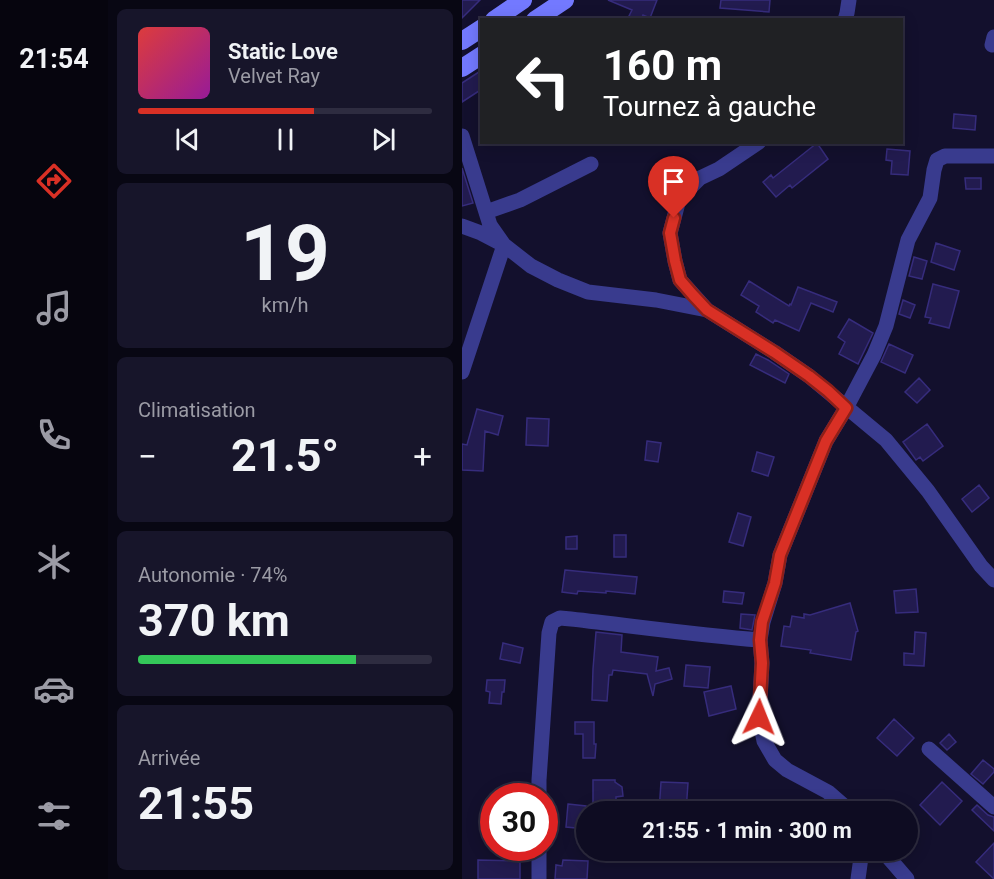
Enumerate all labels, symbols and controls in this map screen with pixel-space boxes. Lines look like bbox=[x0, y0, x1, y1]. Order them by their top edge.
text: Static Love bbox=[228, 39, 338, 64]
text: 160 m bbox=[603, 41, 722, 90]
icon: left bbox=[504, 42, 582, 120]
text: 21:54 bbox=[19, 43, 89, 75]
text: Velvet Ray bbox=[228, 64, 320, 88]
text: Tournez à gauche bbox=[603, 91, 816, 123]
icon: previous bbox=[171, 123, 204, 156]
icon: pause bbox=[269, 123, 302, 156]
icon: next bbox=[367, 123, 400, 156]
pin bbox=[648, 156, 699, 218]
icon: directions bbox=[33, 160, 75, 202]
icon: arrive bbox=[657, 165, 690, 198]
text: 19 bbox=[240, 208, 330, 299]
icon: music bbox=[33, 287, 75, 329]
text: km/h bbox=[262, 293, 308, 317]
text: Climatisation bbox=[138, 398, 256, 422]
icon: phone bbox=[33, 414, 75, 456]
text: 21.5° bbox=[231, 429, 339, 482]
text: − bbox=[138, 437, 157, 476]
text: + bbox=[413, 437, 432, 476]
icon: climate bbox=[33, 541, 75, 583]
text: Autonomie · 74% bbox=[138, 563, 287, 587]
text: 370 km bbox=[138, 594, 290, 647]
icon: car bbox=[33, 668, 75, 710]
position arrow bbox=[727, 685, 791, 749]
text: Arrivée bbox=[138, 746, 200, 770]
text: 21:55 bbox=[138, 777, 254, 830]
speed limit sign: 30 bbox=[480, 783, 558, 861]
icon: filters bbox=[33, 795, 75, 837]
text: 21:55 · 1 min · 300 m bbox=[642, 818, 852, 843]

